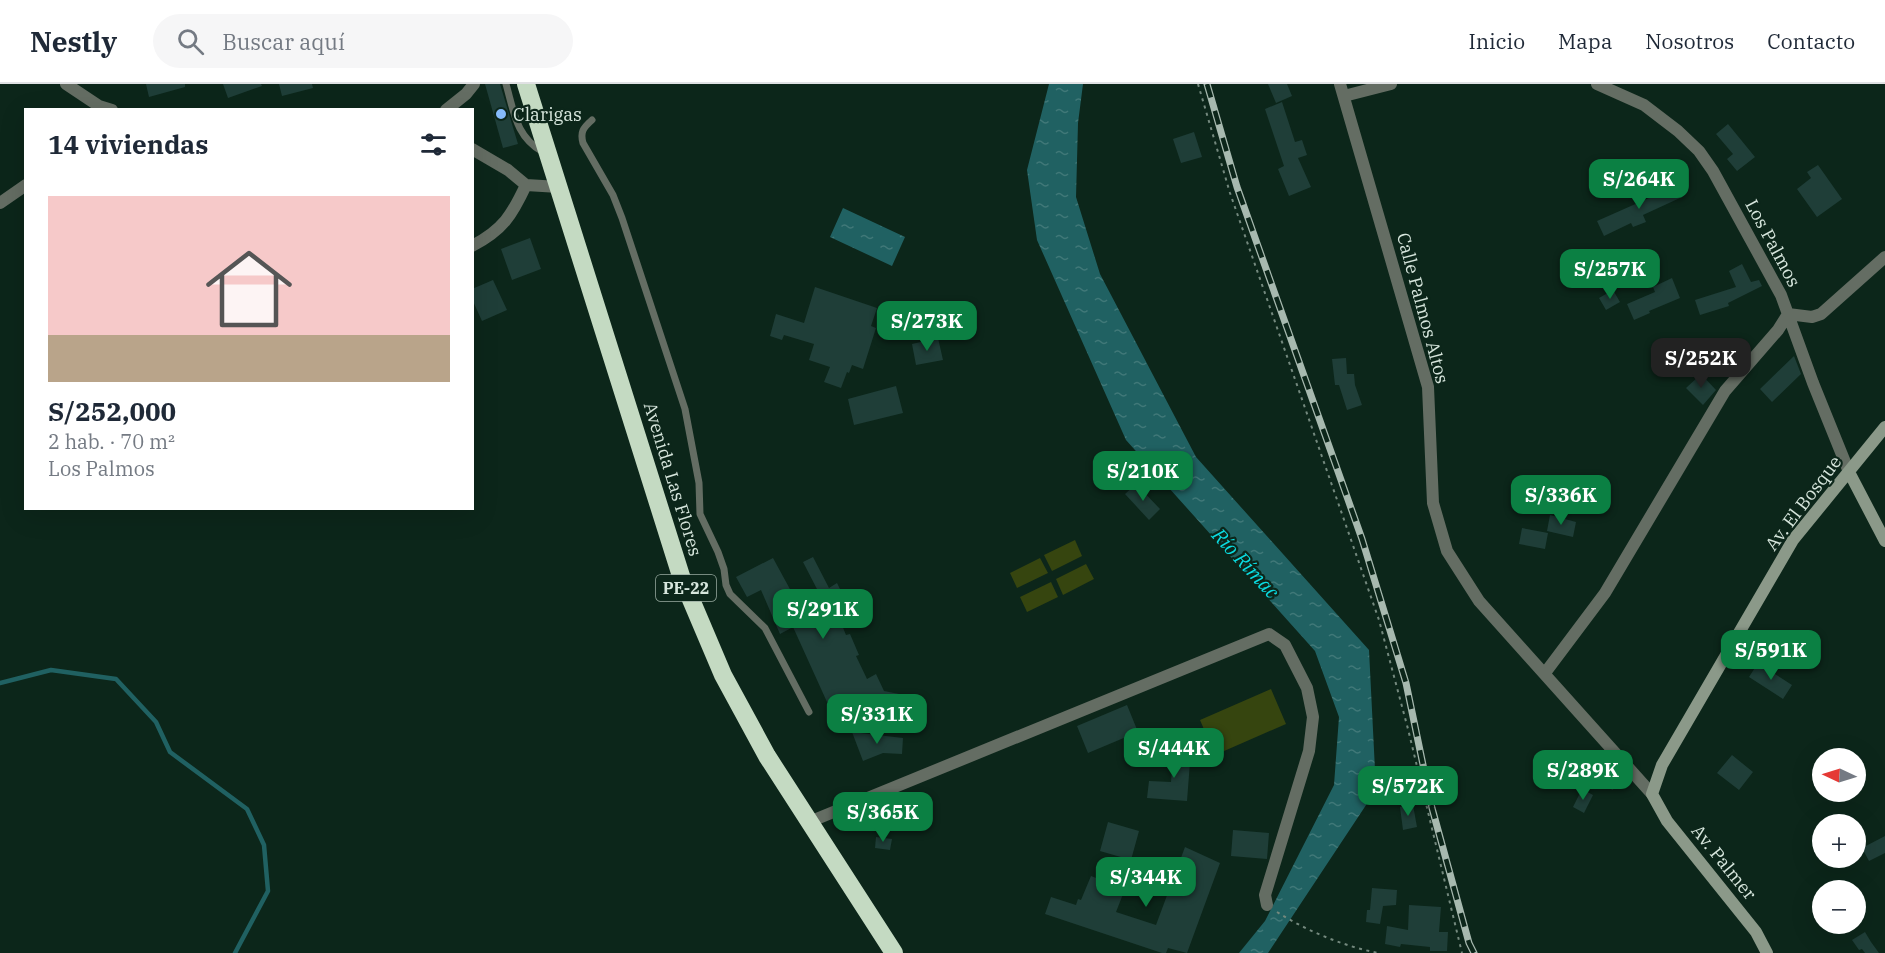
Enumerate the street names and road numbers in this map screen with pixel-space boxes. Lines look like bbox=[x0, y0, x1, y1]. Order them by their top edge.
street label: Los Palmos bbox=[1740, 195, 1806, 291]
street label: Calle Palmos Altos bbox=[1392, 230, 1454, 386]
street label: Avenida Las Flores bbox=[639, 399, 707, 559]
street label: Av. El Bosque bbox=[1760, 451, 1846, 555]
road number: PE-22 bbox=[656, 575, 716, 601]
street label: Av. Palmer bbox=[1687, 820, 1761, 904]

